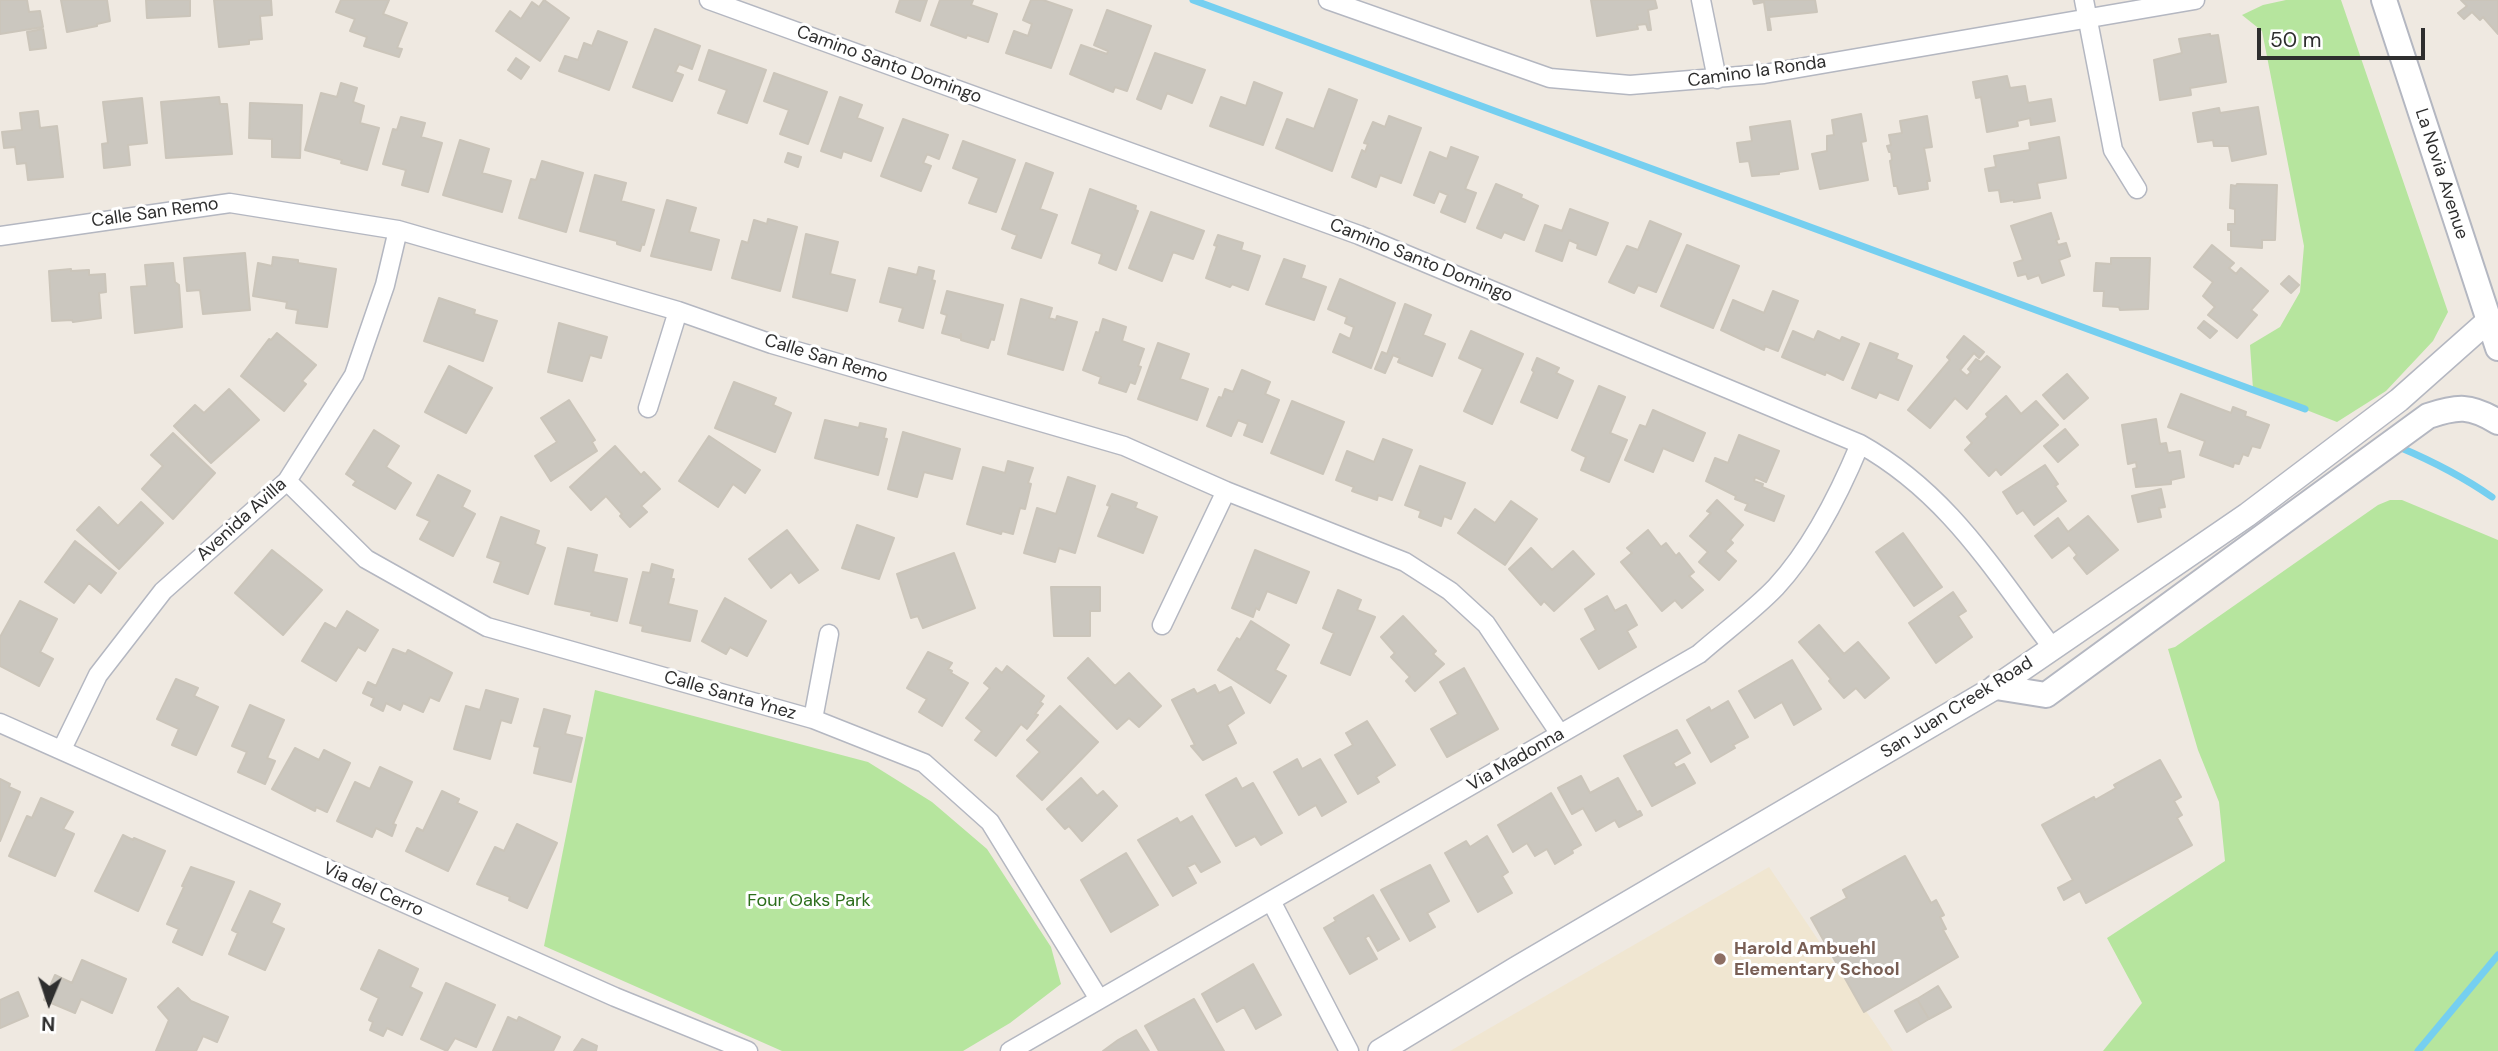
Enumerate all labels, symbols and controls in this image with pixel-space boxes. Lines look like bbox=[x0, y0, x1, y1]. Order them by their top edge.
scale bar bbox=[2260, 14, 2428, 58]
street label: Camino Santo Domingo bbox=[793, 21, 985, 109]
text: 50 m bbox=[2270, 26, 2321, 54]
street label: Camino la Ronda bbox=[1686, 52, 1828, 92]
street label: La Novia Avenue bbox=[2410, 106, 2472, 242]
street label: Calle San Remo bbox=[90, 193, 220, 233]
street label: Camino Santo Domingo bbox=[1326, 214, 1516, 308]
street label: Calle San Remo bbox=[762, 330, 890, 388]
street label: Avenida Avilla bbox=[193, 474, 291, 566]
street label: San Juan Creek Road bbox=[1877, 652, 2037, 764]
street label: Calle Santa Ynez bbox=[661, 667, 799, 725]
street label: Via Madonna bbox=[1464, 724, 1568, 796]
street label: Via del Cerro bbox=[319, 858, 427, 922]
park label: Four Oaks Park bbox=[747, 890, 871, 912]
place label: Harold Ambuehl Elementary School bbox=[1734, 938, 1900, 981]
marker: Harold Ambuehl Elementary School bbox=[1712, 951, 1728, 967]
north arrow bbox=[14, 967, 84, 1037]
text: N bbox=[41, 1011, 56, 1036]

